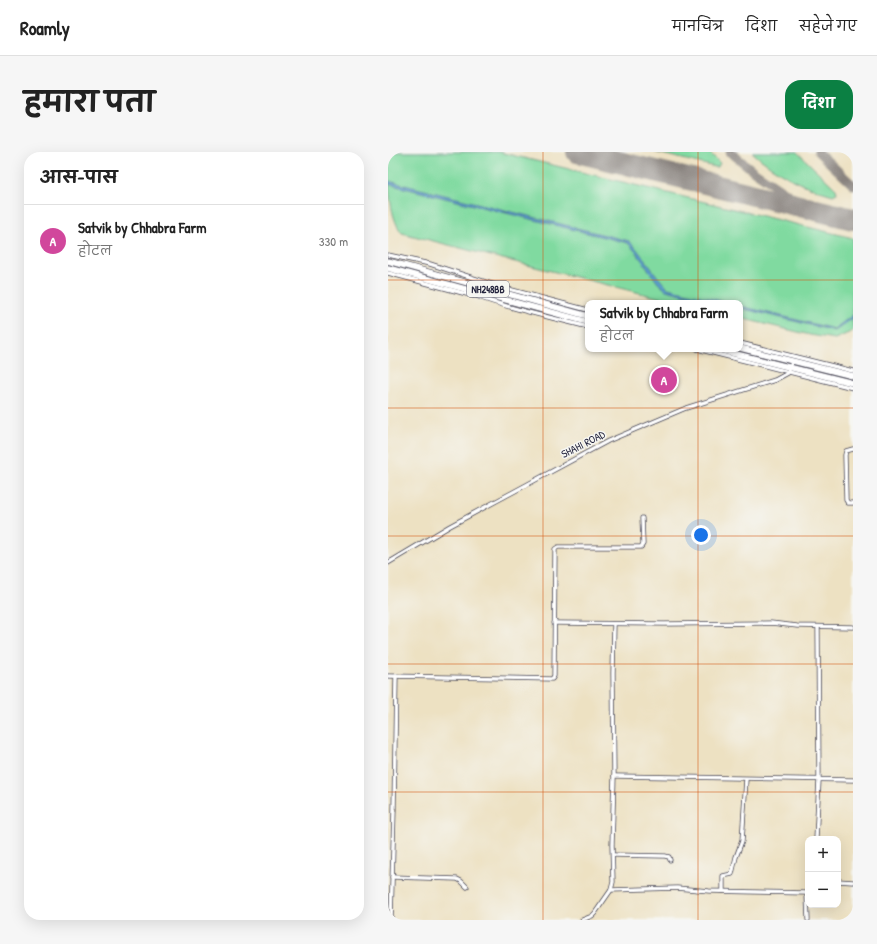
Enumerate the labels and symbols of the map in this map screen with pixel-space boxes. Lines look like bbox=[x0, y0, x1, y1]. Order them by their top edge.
road number: NH248BB bbox=[467, 281, 509, 297]
pin: A bbox=[651, 365, 677, 395]
street label: SHAHI ROAD bbox=[559, 427, 608, 461]
your location bbox=[691, 525, 711, 545]

